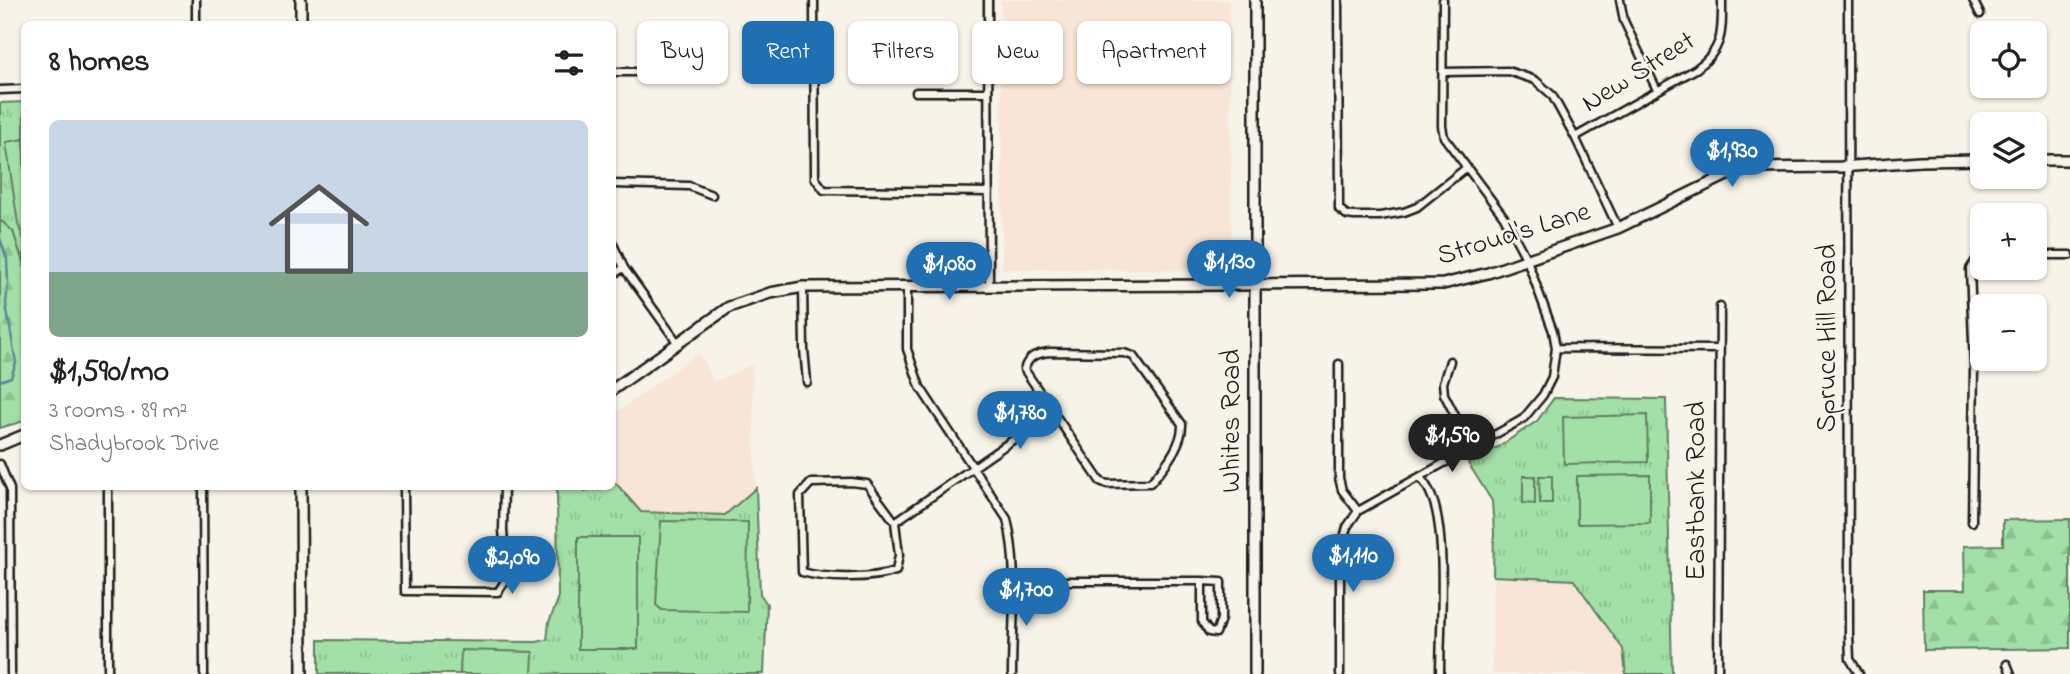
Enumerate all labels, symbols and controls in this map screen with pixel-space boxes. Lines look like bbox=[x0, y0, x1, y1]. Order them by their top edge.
chip: Buy bbox=[637, 21, 728, 84]
chip: Rent bbox=[742, 21, 834, 84]
chip: Filters bbox=[848, 21, 958, 84]
chip: New bbox=[972, 21, 1063, 84]
chip: Apartment bbox=[1077, 21, 1231, 84]
map controls bbox=[1970, 21, 2047, 371]
button: locate bbox=[1970, 21, 2047, 98]
street label: New Street bbox=[1574, 22, 1704, 124]
text: 8 homes bbox=[49, 41, 150, 85]
icon: filters bbox=[550, 44, 588, 82]
button: layers bbox=[1970, 112, 2047, 189]
pin: $1,930 bbox=[1675, 130, 1789, 189]
text: $1,930 bbox=[1706, 135, 1758, 168]
icon: home bbox=[256, 166, 382, 292]
street label: Stroud's Lane bbox=[1432, 192, 1596, 278]
button: + bbox=[1970, 203, 2047, 280]
pin: $1,130 bbox=[1172, 240, 1286, 300]
pin: $1,080 bbox=[892, 243, 1006, 302]
street label: Spruce Hill Road bbox=[1808, 244, 1849, 432]
text: $1,130 bbox=[1203, 246, 1255, 279]
text: $1,080 bbox=[922, 248, 976, 281]
button: − bbox=[1970, 294, 2047, 371]
street label: Whites Road bbox=[1212, 349, 1253, 493]
text: $1,590/mo bbox=[49, 351, 169, 395]
pin: $1,780 bbox=[963, 392, 1077, 451]
text: 3 rooms · 89 m² bbox=[49, 395, 187, 428]
text: $1,780 bbox=[993, 397, 1047, 430]
street label: Eastbank Road bbox=[1677, 401, 1718, 581]
pin: $1,590 bbox=[1395, 414, 1509, 474]
text: $1,590 bbox=[1424, 420, 1480, 453]
text: Shadybrook Drive bbox=[49, 428, 219, 461]
pin: $1,110 bbox=[1296, 534, 1410, 594]
pin: $2,090 bbox=[455, 536, 569, 596]
text: $1,110 bbox=[1328, 540, 1378, 573]
text: $2,090 bbox=[484, 542, 540, 575]
pin: $1,700 bbox=[969, 568, 1083, 628]
text: $1,700 bbox=[999, 574, 1053, 607]

